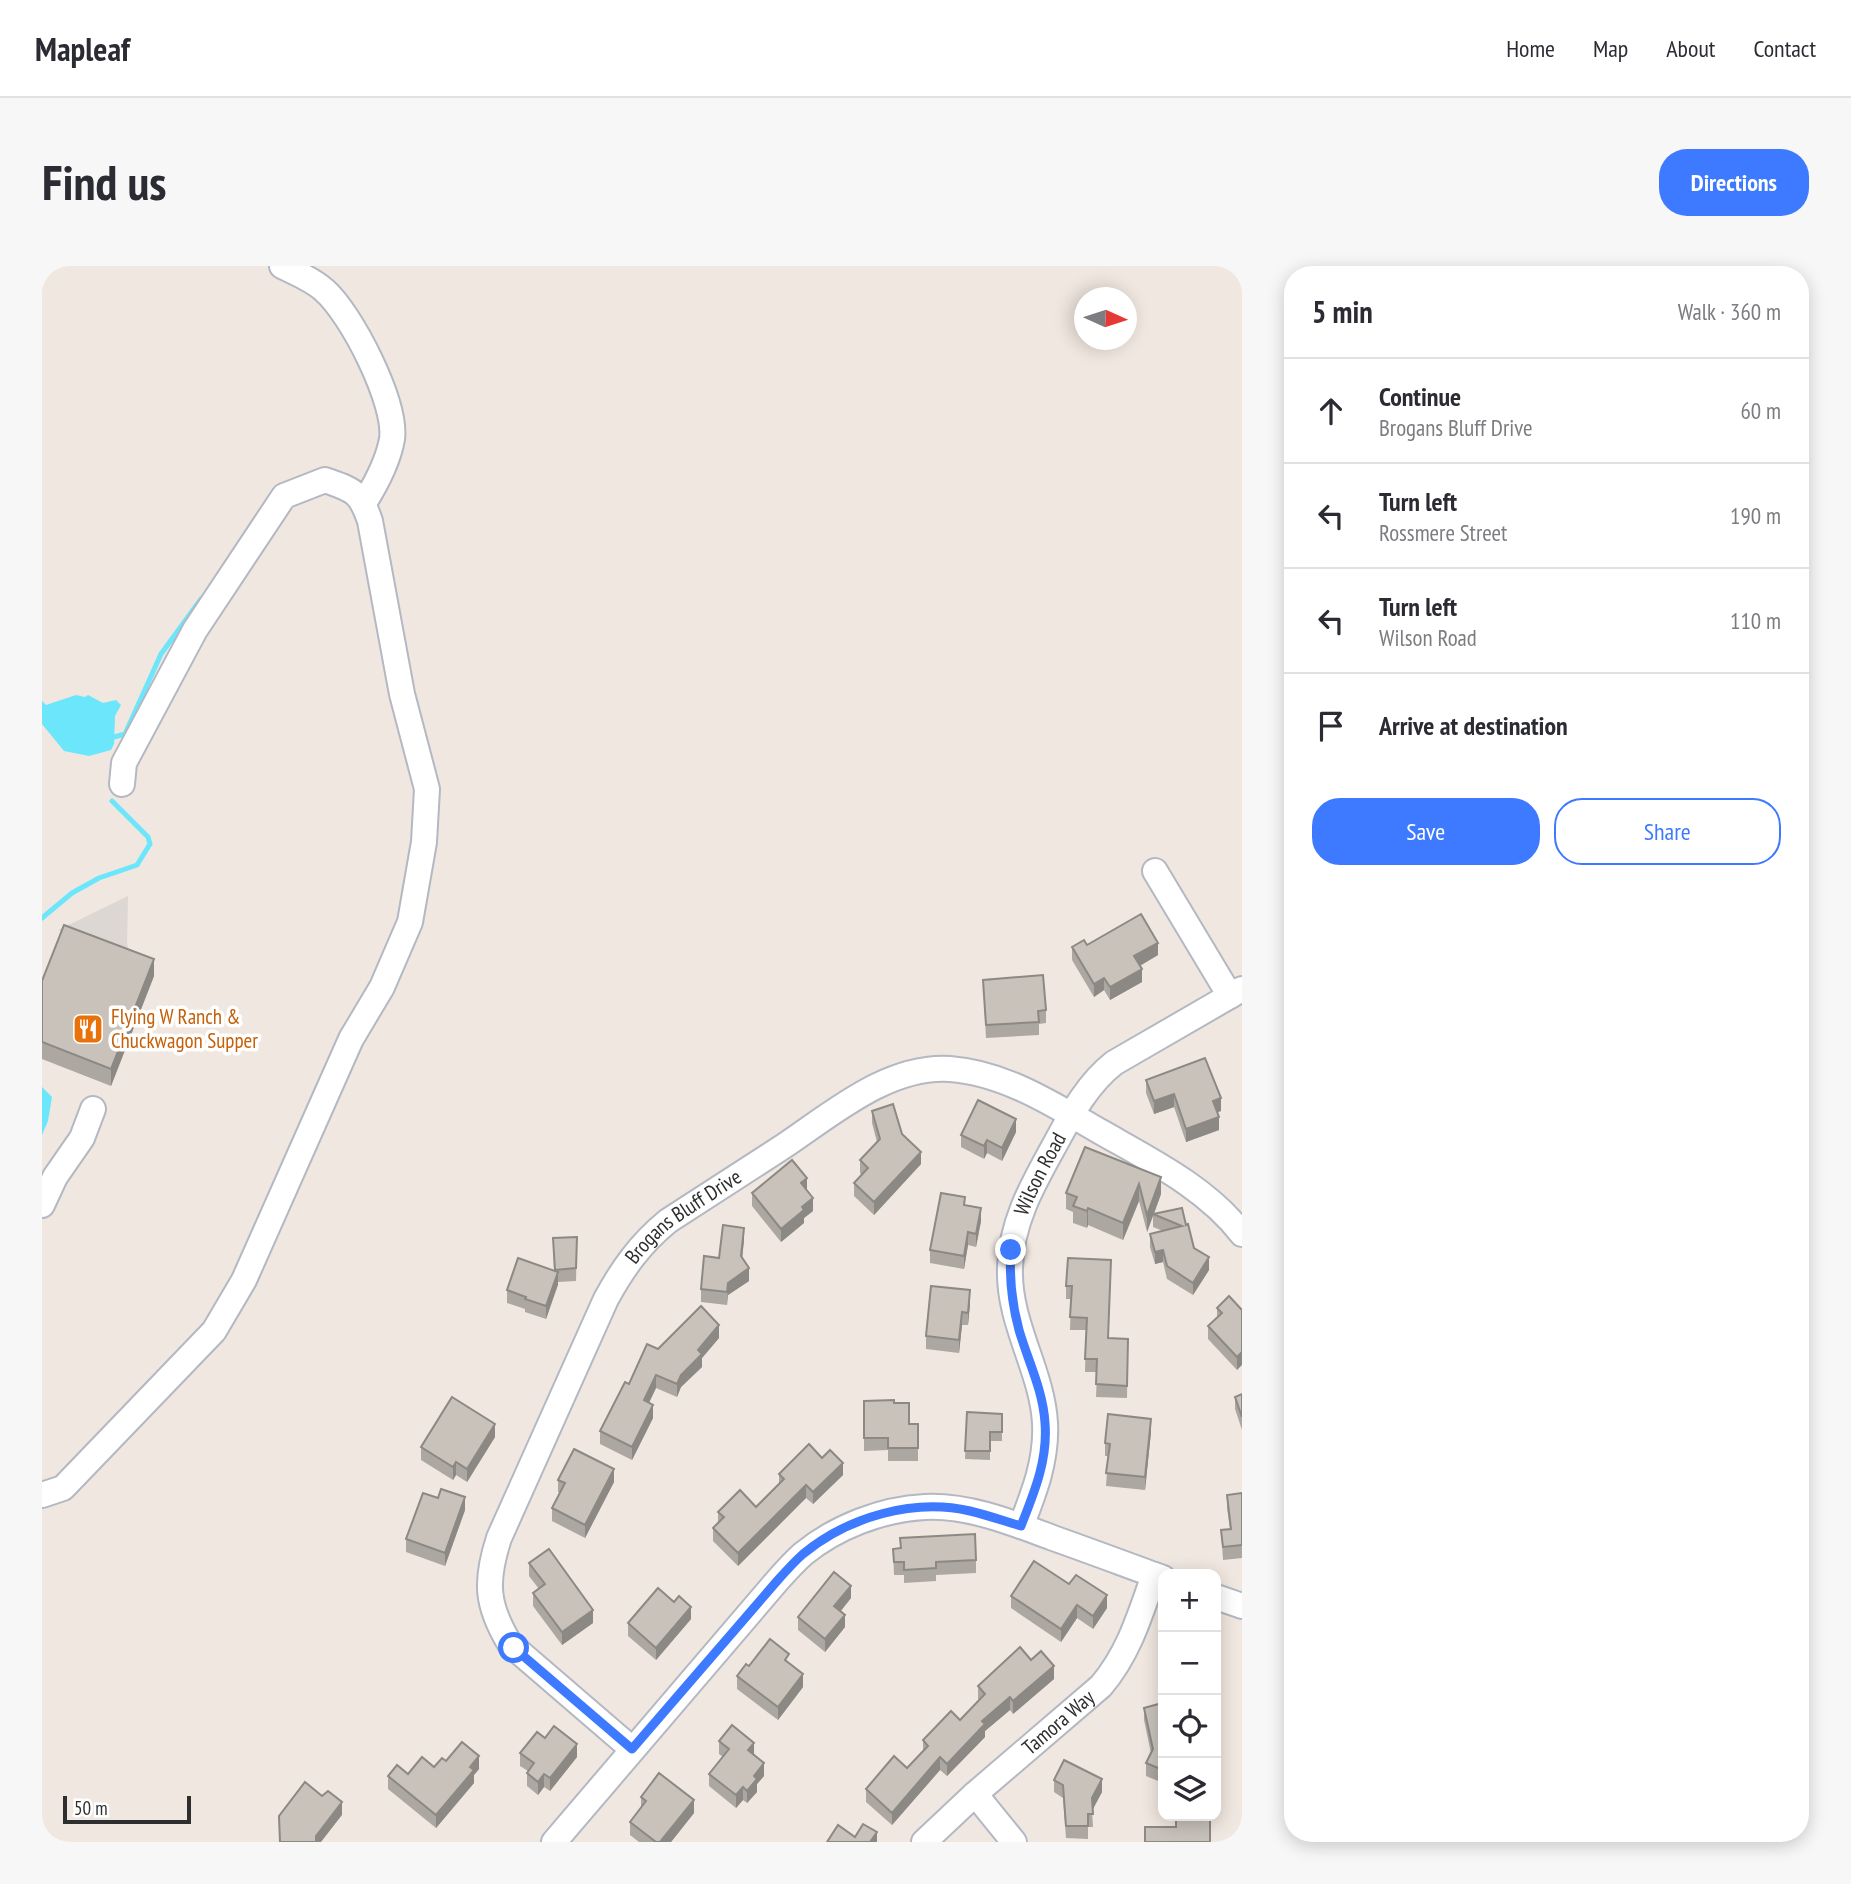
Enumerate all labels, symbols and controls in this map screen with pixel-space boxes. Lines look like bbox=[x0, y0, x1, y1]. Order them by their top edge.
text: Mapleaf bbox=[35, 27, 130, 70]
text: Home bbox=[1506, 33, 1555, 64]
text: Map bbox=[1593, 33, 1628, 64]
text: About bbox=[1666, 33, 1715, 64]
text: Contact bbox=[1753, 33, 1816, 64]
button: Directions bbox=[1659, 149, 1809, 216]
text: Find us bbox=[42, 150, 166, 214]
north arrow bbox=[1074, 287, 1137, 350]
text: 5 min bbox=[1312, 292, 1373, 331]
text: Walk · 360 m bbox=[1678, 297, 1781, 326]
text: Continue bbox=[1379, 380, 1461, 413]
icon: ahead bbox=[1312, 392, 1350, 430]
text: 60 m bbox=[1740, 396, 1781, 425]
text: Brogans Bluff Drive bbox=[1379, 413, 1533, 442]
text: Turn left bbox=[1379, 485, 1457, 518]
icon: left bbox=[1312, 497, 1350, 535]
text: 190 m bbox=[1730, 501, 1781, 530]
text: Rossmere Street bbox=[1379, 518, 1507, 547]
text: Turn left bbox=[1379, 590, 1457, 623]
icon: left bbox=[1312, 602, 1350, 640]
text: 110 m bbox=[1730, 606, 1781, 635]
text: Wilson Road bbox=[1379, 623, 1477, 652]
icon: arrive bbox=[1312, 707, 1350, 745]
text: Arrive at destination bbox=[1379, 709, 1568, 742]
button: Save bbox=[1312, 798, 1540, 865]
button: Share bbox=[1554, 798, 1781, 865]
place label: Flying W Ranch & Chuckwagon Supper bbox=[111, 1003, 258, 1054]
restaurant icon: Flying W Ranch & Chuckwagon Supper bbox=[71, 1012, 105, 1046]
street label: Wilson Road bbox=[1007, 1128, 1072, 1219]
street label: Brogans Bluff Drive bbox=[619, 1163, 746, 1269]
route end bbox=[995, 1234, 1026, 1265]
map controls bbox=[1158, 1569, 1221, 1821]
button: + bbox=[1158, 1569, 1221, 1632]
route start bbox=[498, 1632, 529, 1663]
button: − bbox=[1158, 1632, 1221, 1695]
street label: Tamora Way bbox=[1016, 1684, 1100, 1761]
button: locate bbox=[1158, 1695, 1221, 1758]
button: layers bbox=[1158, 1758, 1221, 1821]
scale bar bbox=[63, 1793, 191, 1825]
text: 50 m bbox=[74, 1796, 108, 1820]

